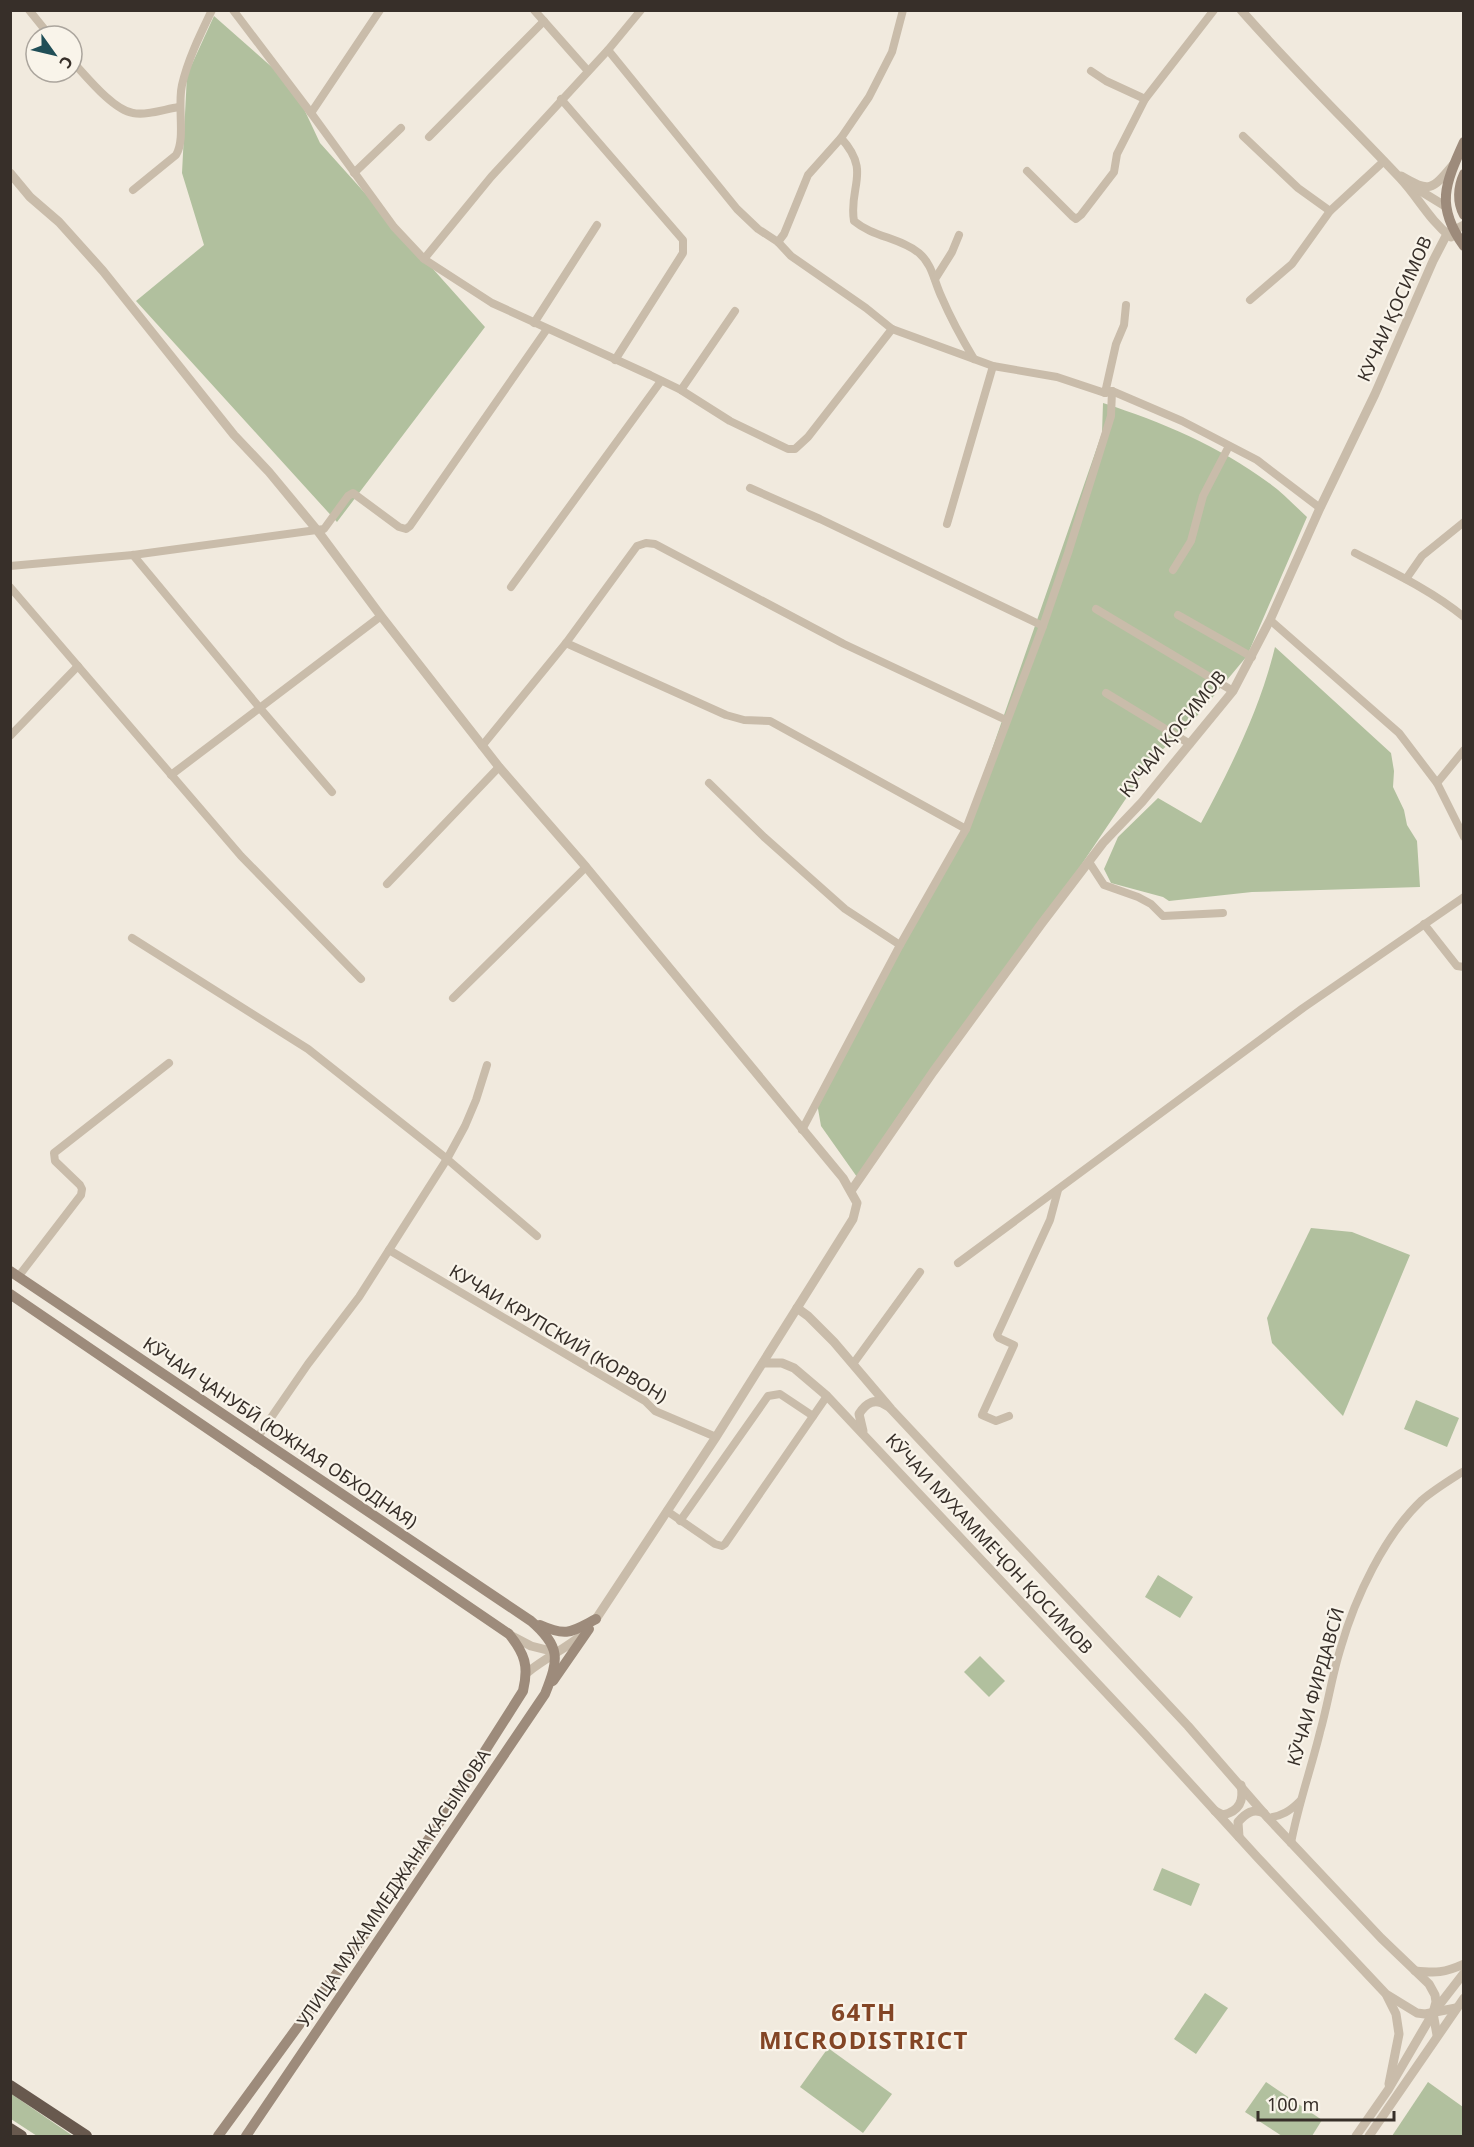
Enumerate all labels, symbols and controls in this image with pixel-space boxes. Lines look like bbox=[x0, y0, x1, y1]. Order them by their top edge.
north arrow bbox=[24, 24, 84, 84]
text: С bbox=[54, 52, 78, 73]
street label: КУЧАИ ҚОСИМОВ bbox=[1351, 232, 1437, 385]
street label: КУЧАИ ҚОСИМОВ bbox=[1114, 665, 1231, 802]
street label: КУЧАИ КРУПСКИЙ (КОРВОН) bbox=[445, 1258, 672, 1408]
street label: КӮЧАИ ҶАНУБӢ (ЮЖНАЯ ОБХОДНАЯ) bbox=[139, 1331, 422, 1533]
street label: КӮЧАИ МУХАММЕҶОН ҚОСИМОВ bbox=[881, 1428, 1099, 1659]
street label: КӮЧАИ ФИРДАВСӢ bbox=[1281, 1605, 1349, 1769]
street label: УЛИЦА МУХАММЕДЖАНА КАСЫМОВА bbox=[291, 1743, 496, 2031]
district label: 64TH MICRODISTRICT bbox=[759, 1995, 969, 2056]
scale bar bbox=[1258, 2084, 1394, 2122]
text: 100 m bbox=[1267, 2092, 1319, 2116]

